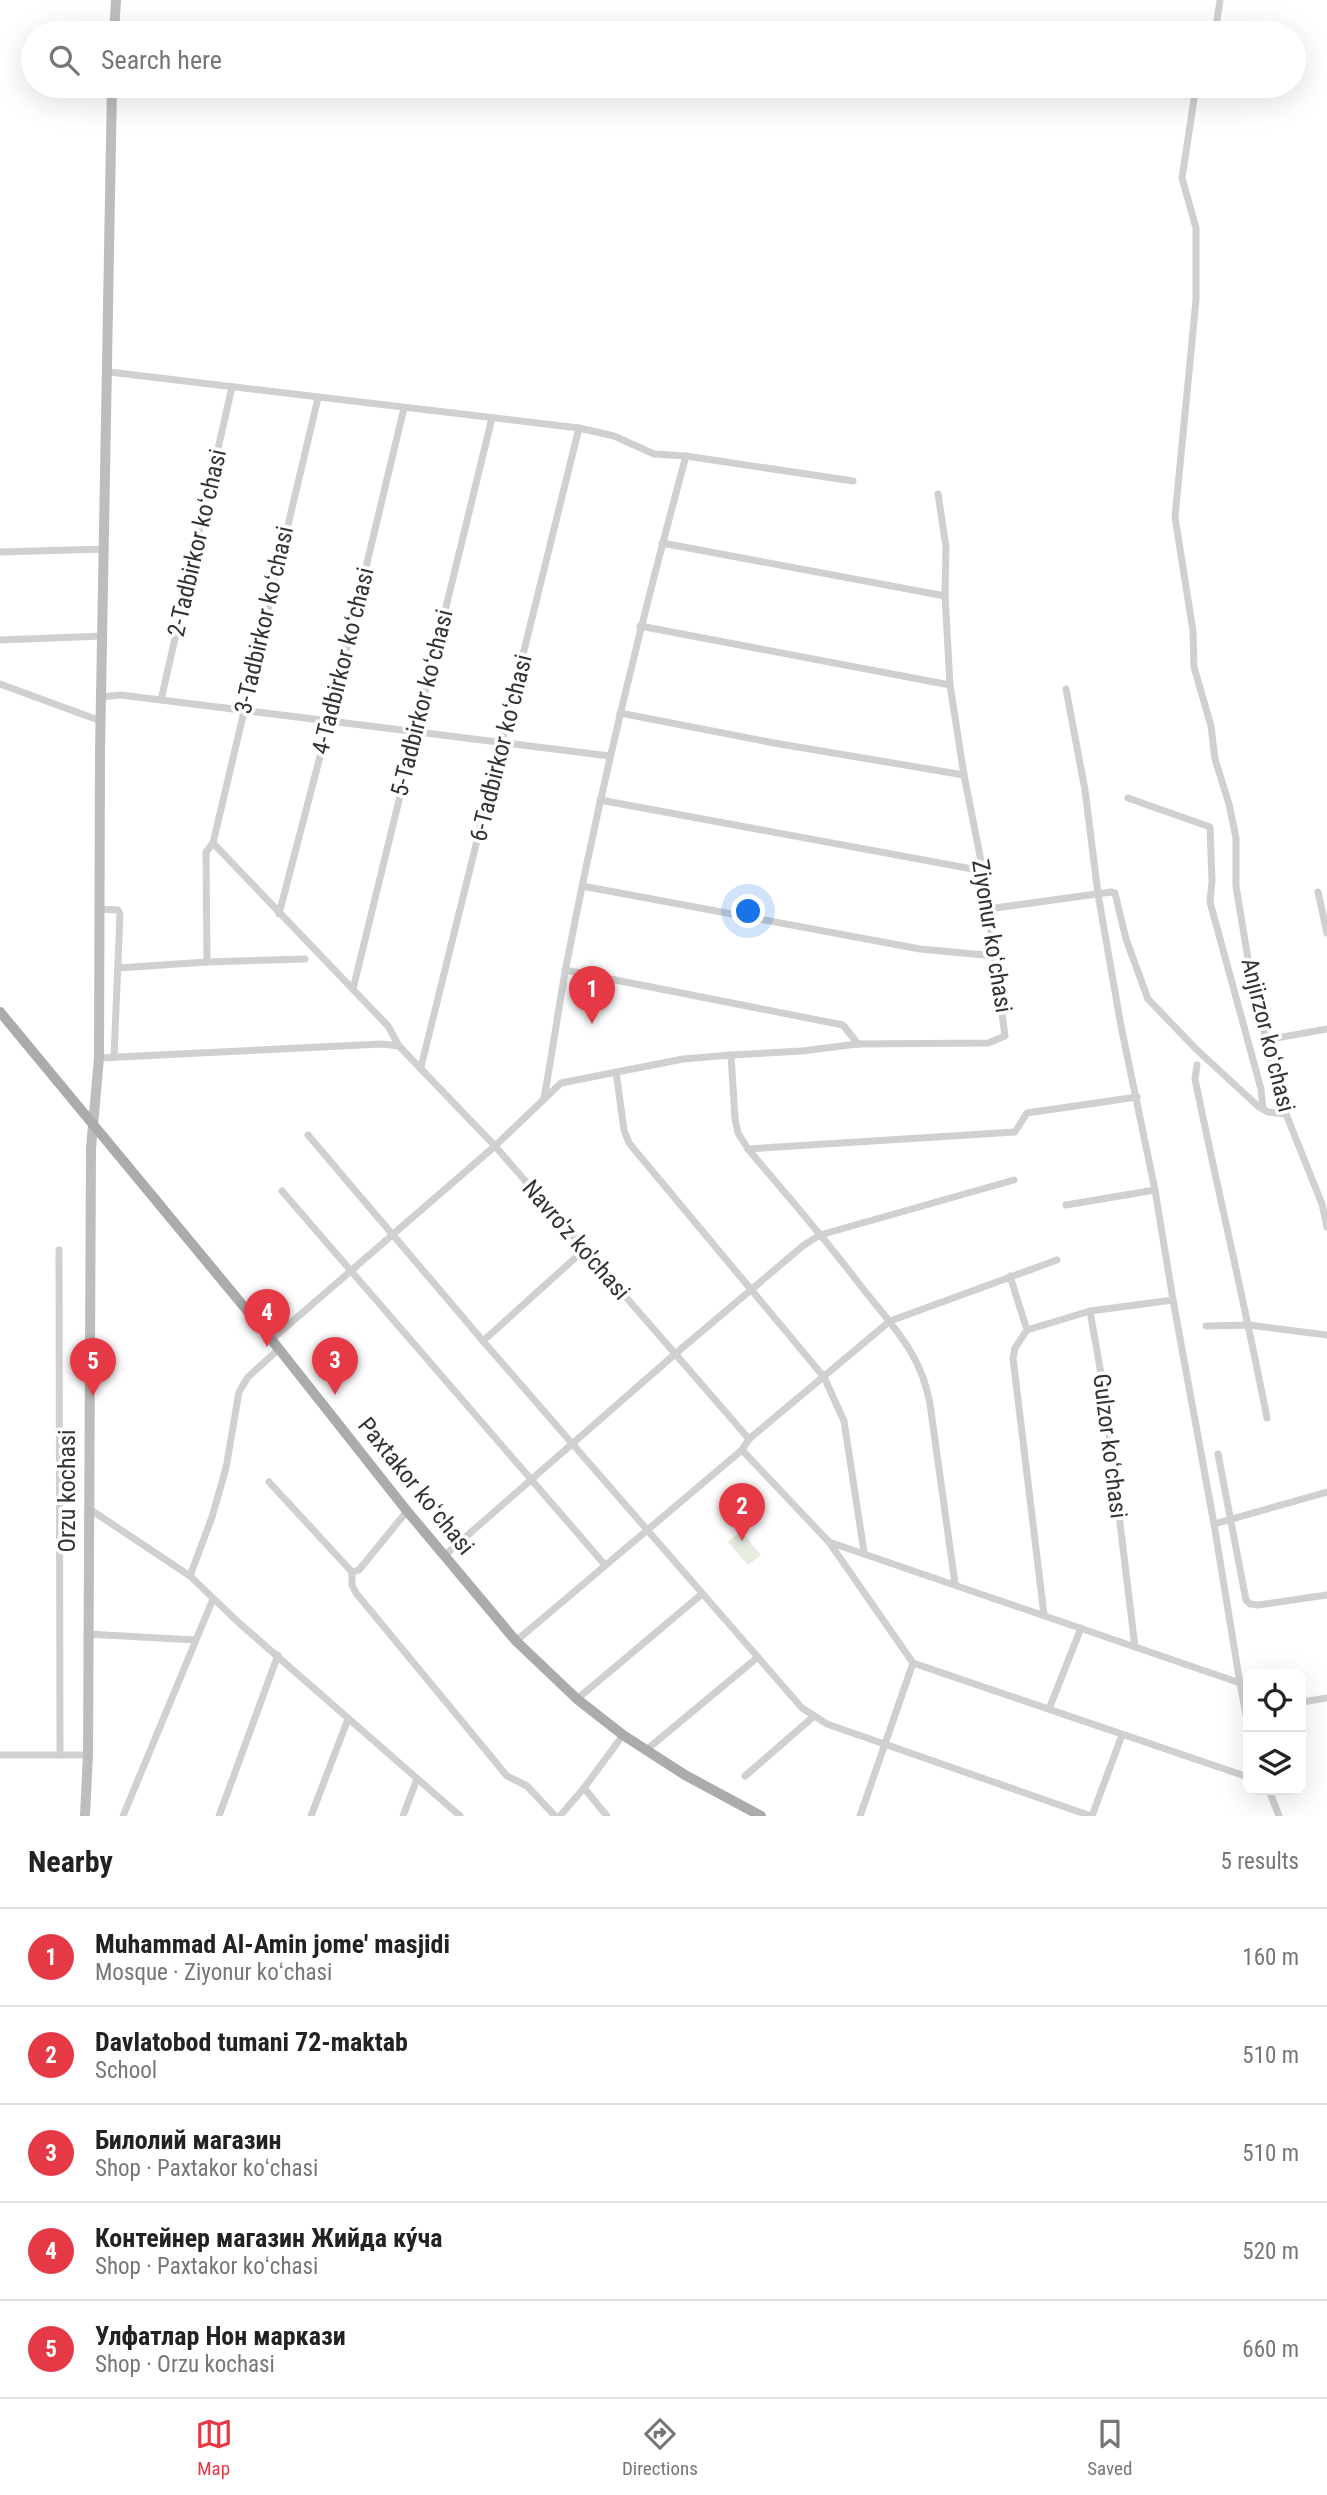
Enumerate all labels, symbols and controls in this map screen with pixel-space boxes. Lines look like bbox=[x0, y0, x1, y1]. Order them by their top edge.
search box bbox=[21, 21, 1306, 98]
icon: search bbox=[45, 41, 83, 79]
text: Search here bbox=[101, 45, 222, 75]
street label: 2-Tadbirkor koʻchasi bbox=[162, 447, 232, 639]
street label: 3-Tadbirkor koʻchasi bbox=[229, 524, 299, 716]
street label: 4-Tadbirkor koʻchasi bbox=[306, 565, 380, 757]
street label: 5-Tadbirkor koʻchasi bbox=[385, 607, 459, 799]
street label: 6-Tadbirkor koʻchasi bbox=[464, 652, 538, 844]
street label: Ziyonur koʻchasi bbox=[966, 857, 1018, 1015]
your location bbox=[731, 894, 765, 928]
street label: Anjirzor koʻchasi bbox=[1235, 955, 1301, 1115]
pin: 1 bbox=[569, 966, 615, 1024]
street label: Navro'z ko'chasi bbox=[516, 1174, 636, 1306]
pin: 4 bbox=[244, 1289, 290, 1347]
pin: 3 bbox=[312, 1337, 358, 1395]
pin: 5 bbox=[70, 1338, 116, 1396]
street label: Gulzor koʻchasi bbox=[1087, 1372, 1133, 1520]
street label: Paxtakor koʻchasi bbox=[352, 1412, 480, 1560]
street label: Orzu kochasi bbox=[53, 1430, 81, 1552]
pin: 2 bbox=[719, 1483, 765, 1541]
map controls bbox=[1243, 1669, 1306, 1795]
button: locate bbox=[1243, 1669, 1306, 1732]
button: layers bbox=[1243, 1732, 1306, 1795]
text: Nearby bbox=[28, 1844, 113, 1879]
text: 5 results bbox=[1221, 1848, 1299, 1875]
text: Muhammad Al-Amin jome' masjidi bbox=[95, 1929, 450, 1959]
text: 1 bbox=[45, 1944, 57, 1971]
text: 160 m bbox=[1242, 1944, 1299, 1971]
text: Mosque · Ziyonur koʻchasi bbox=[95, 1959, 332, 1986]
text: Davlatobod tumani 72-maktab bbox=[95, 2027, 408, 2057]
text: 2 bbox=[45, 2042, 57, 2069]
text: 510 m bbox=[1242, 2042, 1299, 2069]
text: School bbox=[95, 2057, 157, 2084]
text: Билолий магазин bbox=[95, 2125, 282, 2155]
text: 3 bbox=[45, 2140, 57, 2167]
text: 510 m bbox=[1242, 2140, 1299, 2167]
text: Shop · Paxtakor koʻchasi bbox=[95, 2155, 318, 2182]
text: Контейнер магазин Жийда ку́ча bbox=[95, 2223, 443, 2253]
text: 4 bbox=[45, 2238, 57, 2265]
text: 520 m bbox=[1242, 2238, 1299, 2265]
text: Shop · Paxtakor koʻchasi bbox=[95, 2253, 318, 2280]
text: Улфатлар Нон маркази bbox=[95, 2321, 346, 2351]
text: 5 bbox=[45, 2336, 57, 2363]
text: 660 m bbox=[1242, 2336, 1299, 2363]
text: Shop · Orzu kochasi bbox=[95, 2351, 275, 2378]
tab: Map bbox=[195, 2415, 233, 2480]
tab: Directions bbox=[622, 2415, 698, 2480]
tab: Saved bbox=[1087, 2415, 1132, 2480]

